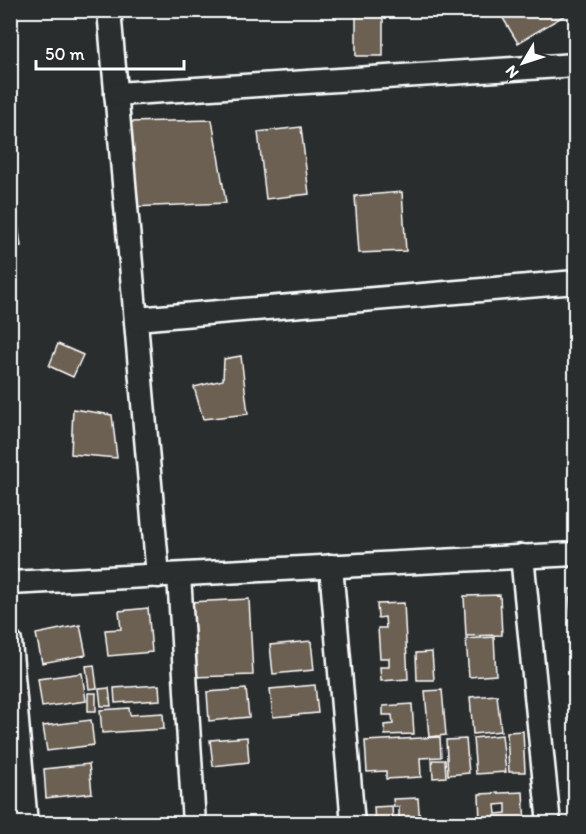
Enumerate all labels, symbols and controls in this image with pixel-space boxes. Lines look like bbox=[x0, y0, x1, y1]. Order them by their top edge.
scale bar bbox=[36, 33, 184, 71]
north arrow bbox=[493, 33, 553, 93]
text: 50 m bbox=[45, 43, 85, 65]
text: N bbox=[501, 62, 523, 82]

